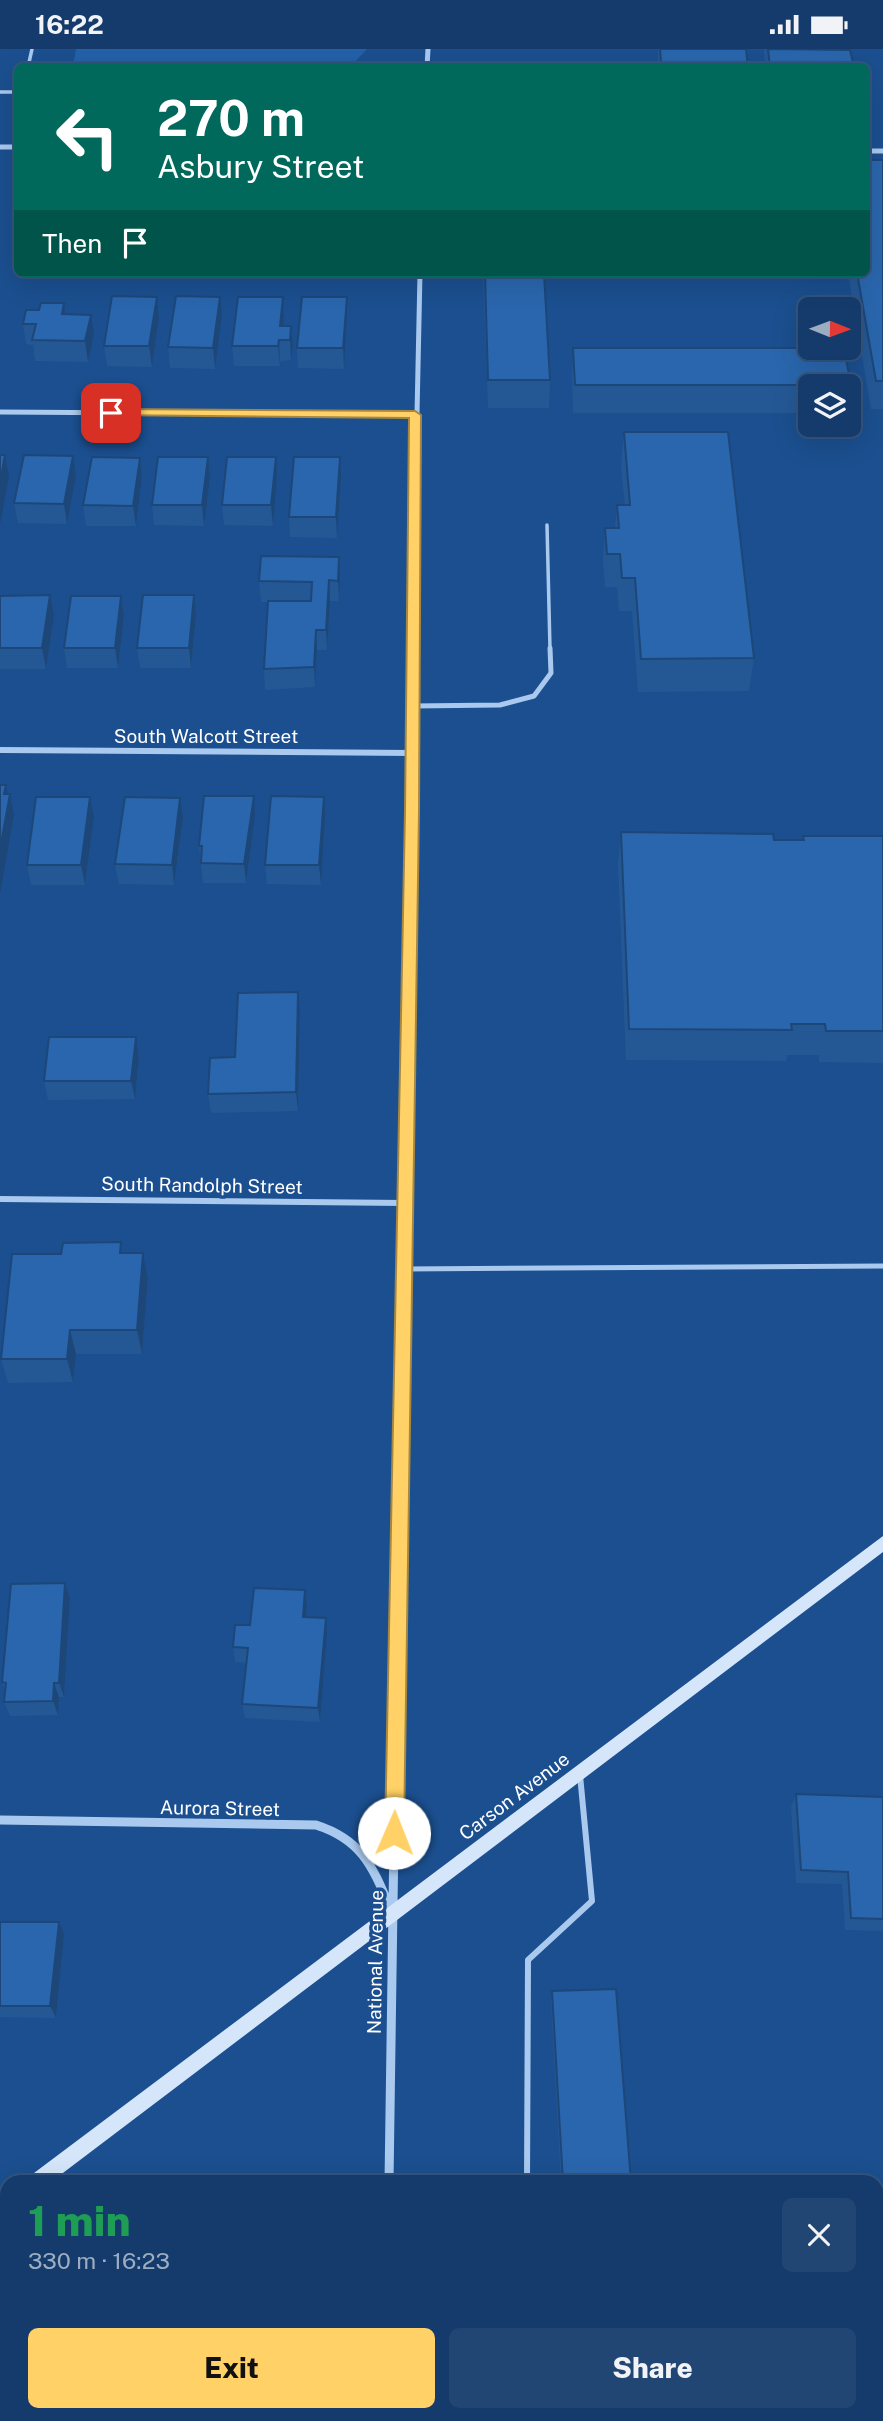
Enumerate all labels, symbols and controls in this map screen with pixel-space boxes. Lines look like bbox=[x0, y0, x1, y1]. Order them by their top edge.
text: 16:22 bbox=[35, 9, 104, 40]
text: 270 m bbox=[157, 89, 305, 147]
icon: left bbox=[42, 91, 133, 182]
text: Asbury Street bbox=[157, 148, 364, 185]
icon: arrive bbox=[116, 224, 154, 262]
text: Then bbox=[42, 228, 102, 259]
north arrow bbox=[798, 297, 861, 361]
map controls bbox=[798, 297, 861, 437]
button: layers bbox=[798, 374, 861, 437]
pin bbox=[81, 383, 141, 443]
icon: arrive bbox=[92, 394, 130, 432]
street label: South Walcott Street bbox=[114, 725, 298, 747]
street label: South Randolph Street bbox=[101, 1172, 303, 1198]
street label: Carson Avenue bbox=[455, 1747, 573, 1845]
street label: Aurora Street bbox=[160, 1796, 280, 1820]
position arrow bbox=[357, 1796, 431, 1870]
street label: National Avenue bbox=[363, 1890, 387, 2034]
text: 1 min bbox=[28, 2196, 131, 2245]
button: close bbox=[782, 2198, 856, 2272]
text: 330 m · 16:23 bbox=[28, 2247, 170, 2274]
button: Exit bbox=[28, 2328, 435, 2408]
button: Share bbox=[449, 2328, 856, 2408]

